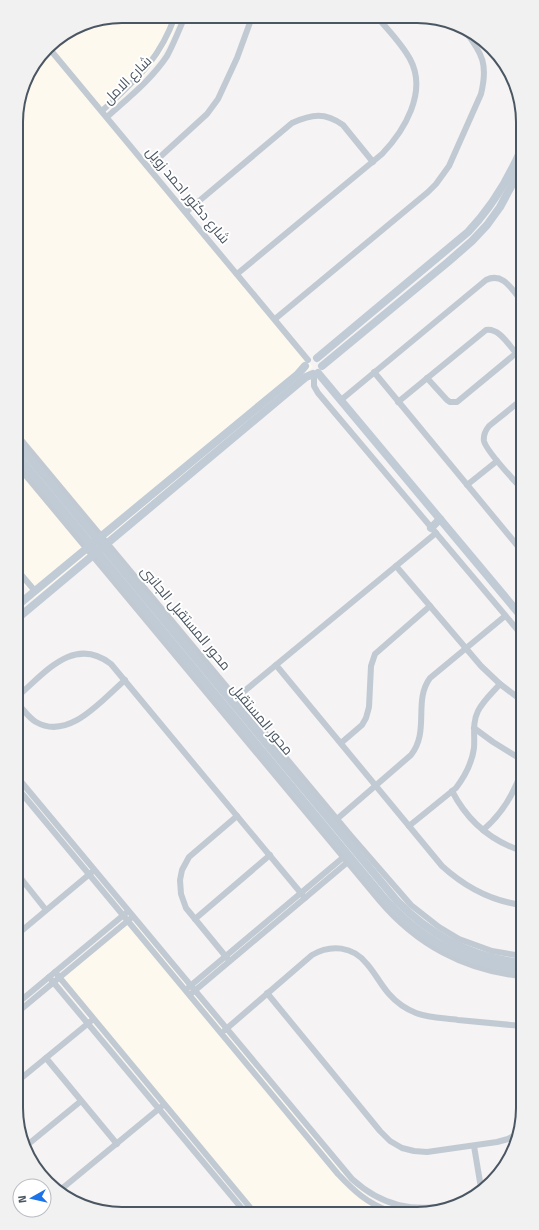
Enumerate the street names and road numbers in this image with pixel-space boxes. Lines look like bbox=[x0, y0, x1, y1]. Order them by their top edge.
street label: شارع الامل bbox=[97, 50, 156, 109]
street label: شارع دكتور احمد زويل bbox=[141, 142, 235, 248]
street label: محور المستقبل الجانبى bbox=[136, 561, 237, 675]
street label: محور المستقبل bbox=[226, 678, 299, 759]

